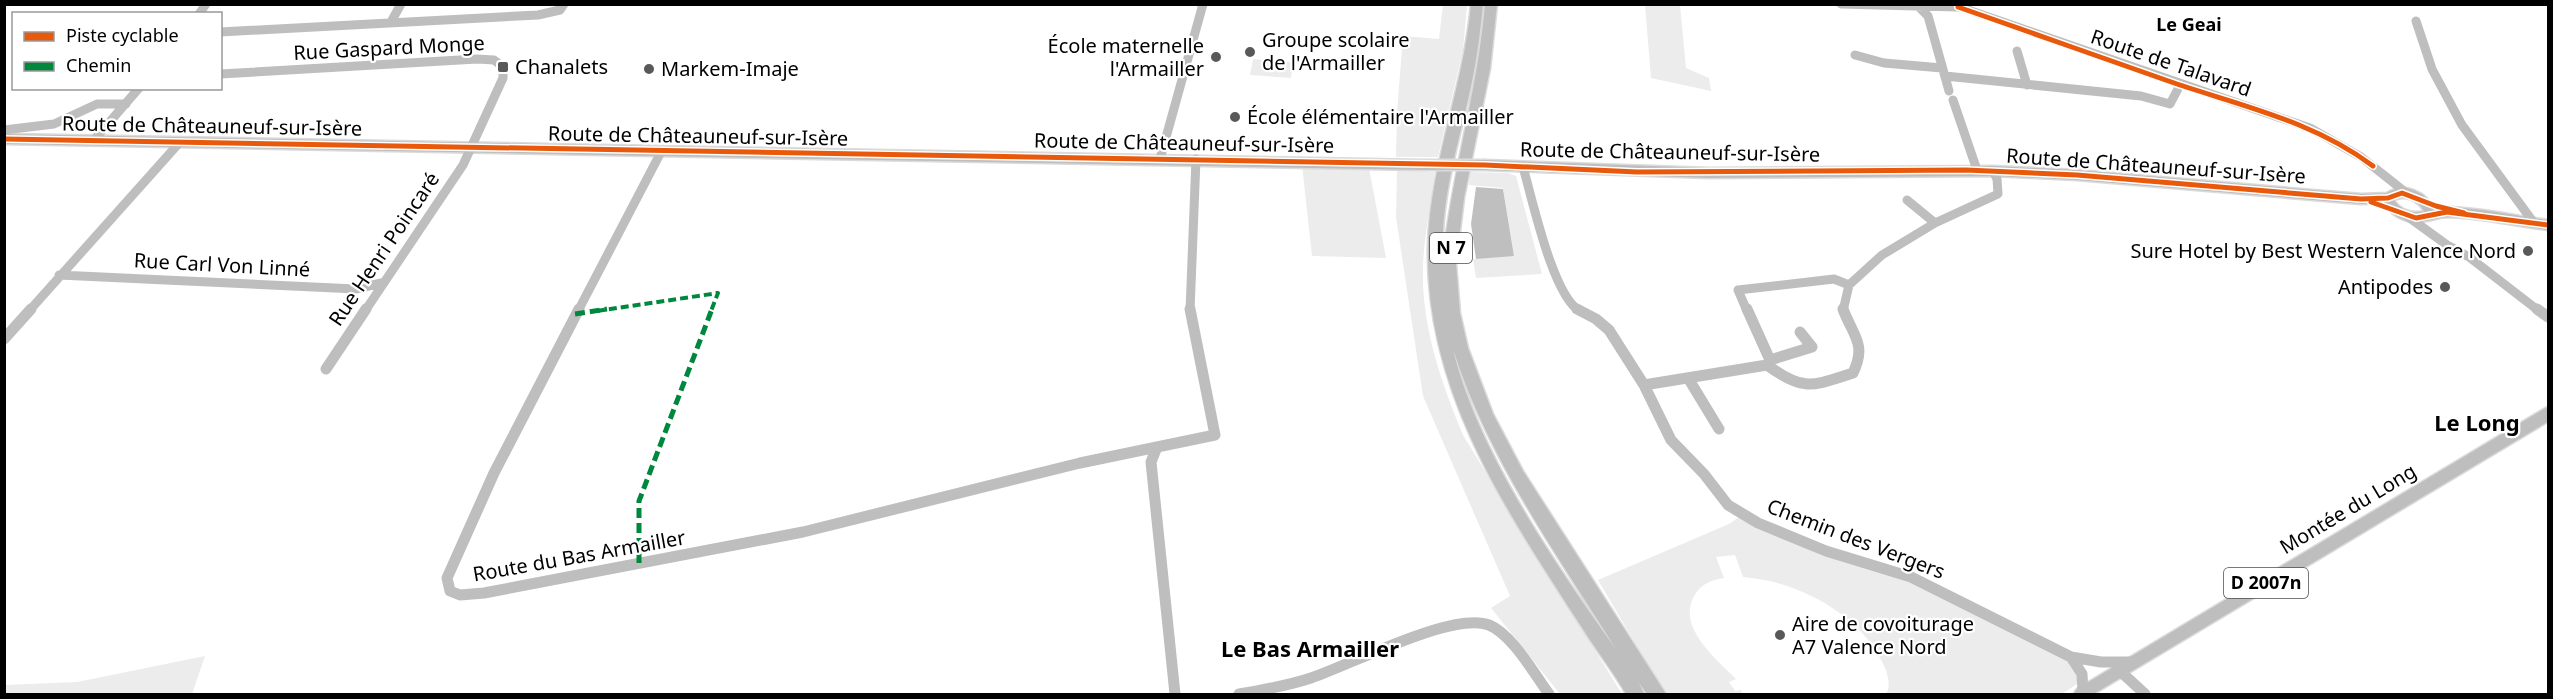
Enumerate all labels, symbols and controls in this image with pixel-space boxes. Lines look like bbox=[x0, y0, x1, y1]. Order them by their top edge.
legend bbox=[12, 12, 222, 90]
district label: Le Geai bbox=[2156, 12, 2222, 36]
street label: Route de Talavard bbox=[2087, 22, 2255, 103]
text: Piste cyclable bbox=[66, 23, 179, 47]
place label: Groupe scolaire de l'Armailler bbox=[1262, 26, 1410, 76]
street label: Rue Gaspard Monge bbox=[293, 29, 485, 66]
place label: École maternelle l'Armailler bbox=[1048, 32, 1204, 82]
marker: Groupe scolaire de l'Armailler bbox=[1243, 45, 1257, 59]
marker: École maternelle l'Armailler bbox=[1209, 50, 1223, 64]
text: Chemin bbox=[66, 53, 131, 77]
place label: Chanalets bbox=[515, 53, 608, 80]
place label: Markem-Imaje bbox=[661, 55, 799, 82]
marker: Chanalets bbox=[496, 60, 510, 74]
marker: Markem-Imaje bbox=[642, 62, 656, 76]
place label: École élémentaire l'Armailler bbox=[1247, 103, 1514, 130]
street label: Route de Châteauneuf-sur-Isère bbox=[62, 109, 362, 142]
marker: École élémentaire l'Armailler bbox=[1228, 110, 1242, 124]
street label: Route de Châteauneuf-sur-Isère bbox=[548, 119, 848, 152]
street label: Route de Châteauneuf-sur-Isère bbox=[1034, 126, 1334, 159]
street label: Route de Châteauneuf-sur-Isère bbox=[1520, 135, 1820, 168]
street label: Route de Châteauneuf-sur-Isère bbox=[2005, 142, 2307, 189]
street label: Rue Henri Poincaré bbox=[322, 167, 445, 331]
road number: N 7 bbox=[1430, 233, 1472, 263]
place label: Sure Hotel by Best Western Valence Nord bbox=[2130, 237, 2516, 264]
marker: Sure Hotel by Best Western Valence Nord bbox=[2521, 244, 2535, 258]
street label: Rue Carl Von Linné bbox=[133, 246, 311, 283]
place label: Antipodes bbox=[2338, 273, 2433, 300]
marker: Antipodes bbox=[2438, 280, 2452, 294]
district label: Le Long bbox=[2434, 407, 2520, 437]
street label: Montée du Long bbox=[2274, 457, 2421, 560]
street label: Chemin des Vergers bbox=[1763, 492, 1949, 585]
street label: Route du Bas Armailler bbox=[470, 524, 687, 588]
road number: D 2007n bbox=[2224, 568, 2308, 598]
place label: Aire de covoiturage A7 Valence Nord bbox=[1792, 610, 1974, 660]
marker: Aire de covoiturage A7 Valence Nord bbox=[1773, 628, 1787, 642]
district label: Le Bas Armailler bbox=[1221, 633, 1399, 663]

